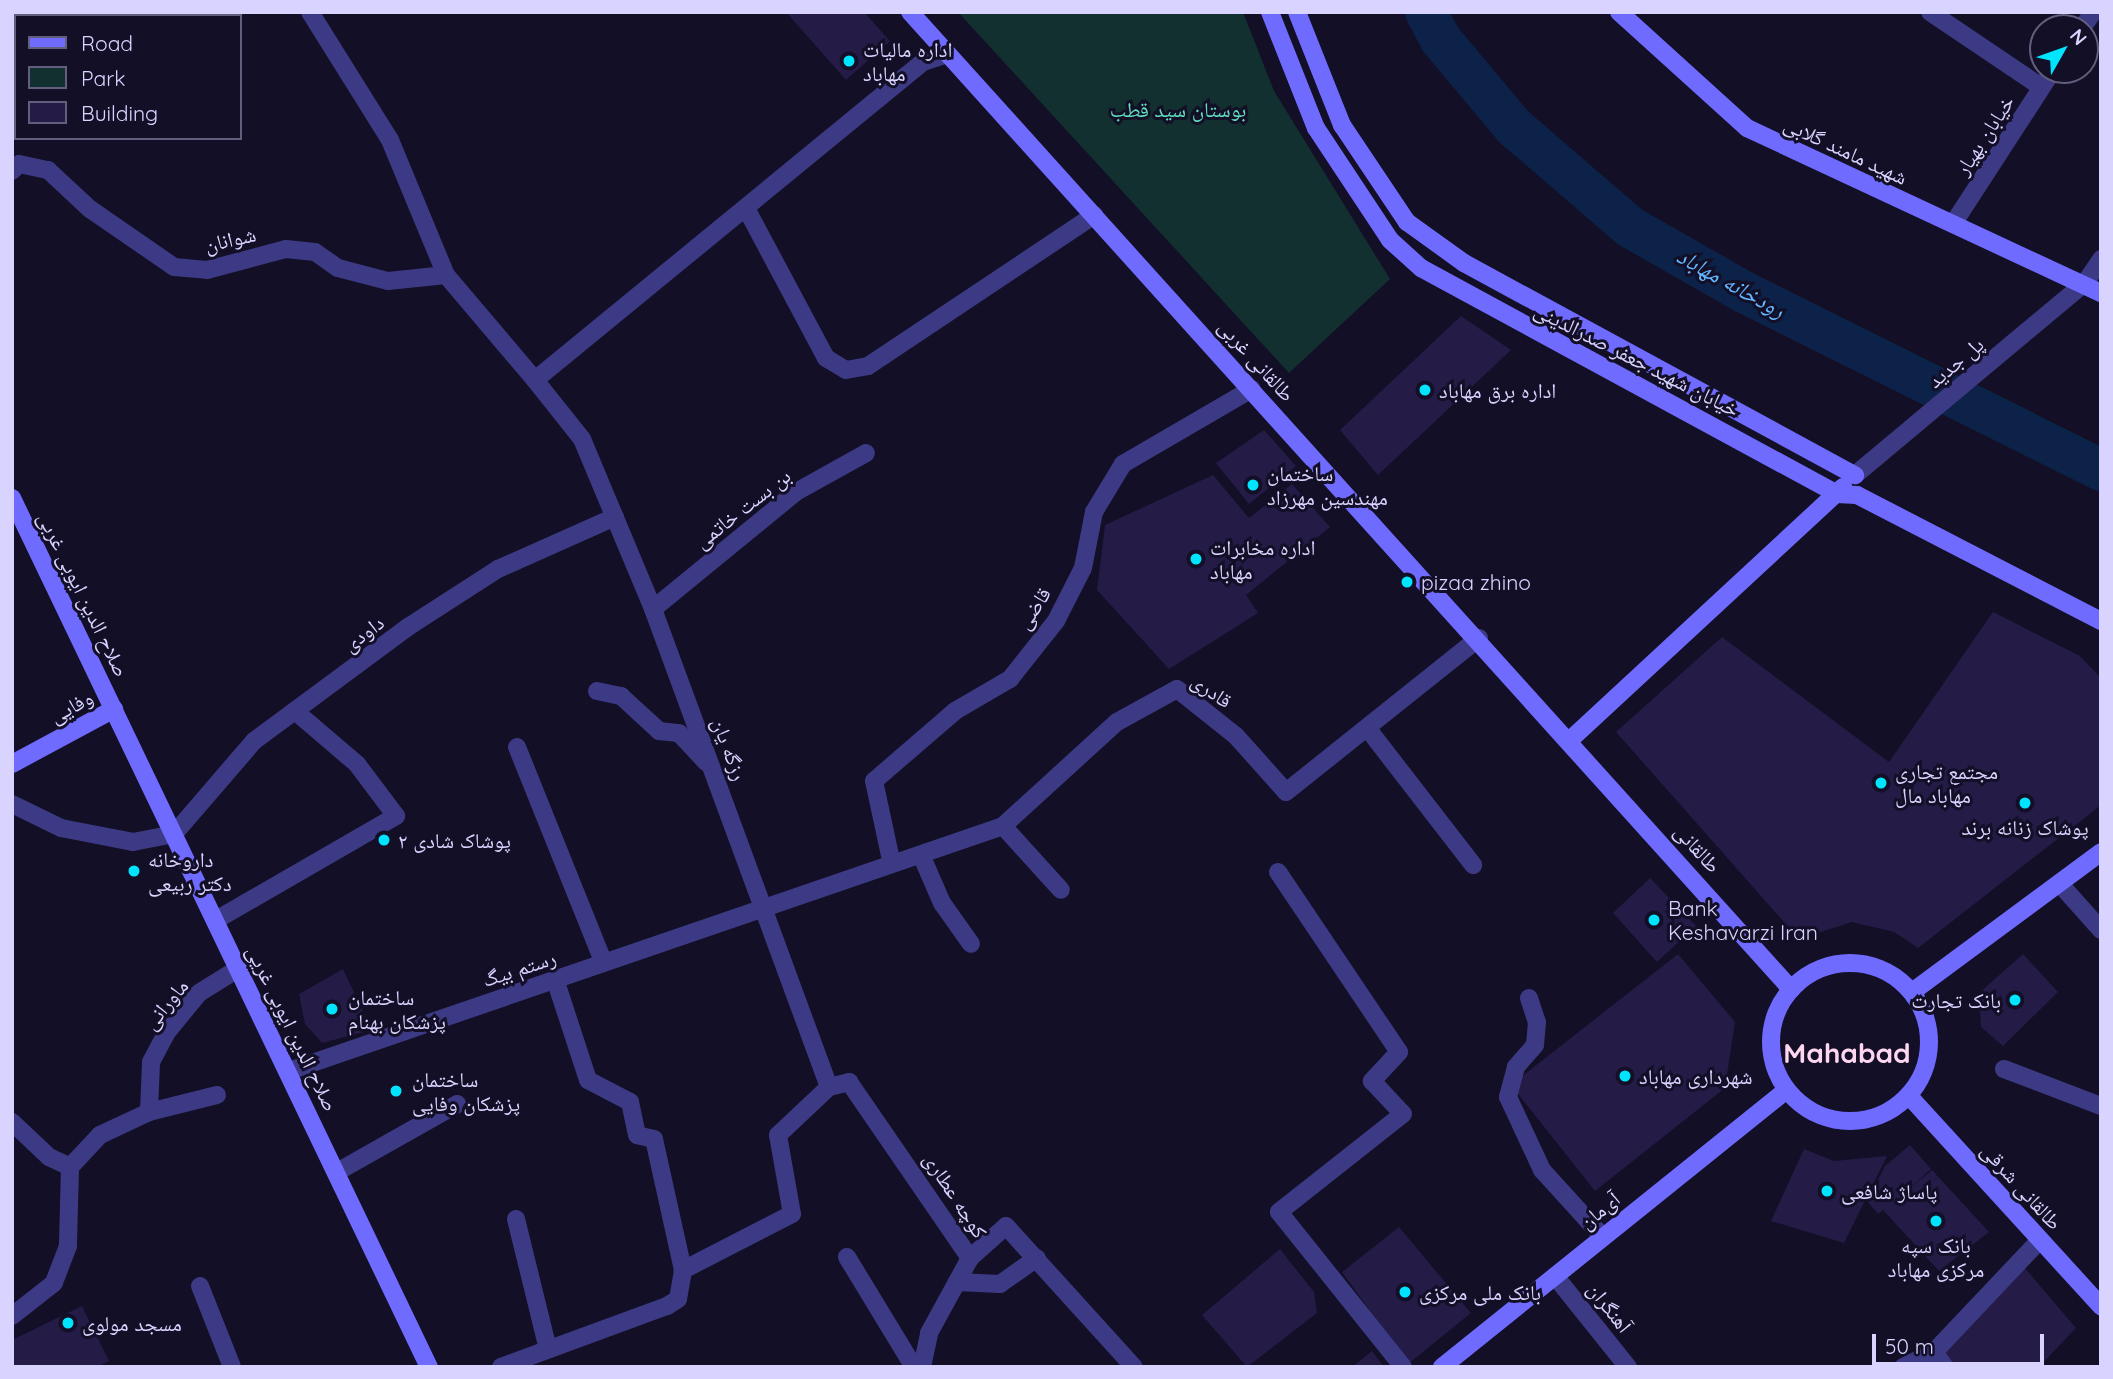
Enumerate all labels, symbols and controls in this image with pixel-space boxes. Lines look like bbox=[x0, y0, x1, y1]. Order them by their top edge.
legend bbox=[14, 14, 242, 140]
north arrow bbox=[2029, 14, 2099, 84]
text: N bbox=[2065, 24, 2092, 50]
text: Road bbox=[81, 30, 133, 56]
place label: اداره مالیات مهاباد bbox=[863, 36, 953, 86]
marker: اداره مالیات مهاباد bbox=[841, 53, 857, 69]
text: Park bbox=[81, 65, 125, 91]
street label: خیابان بهیار bbox=[1949, 90, 2019, 180]
park label: بوستان سید قطب bbox=[1110, 96, 1246, 122]
text: Building bbox=[81, 100, 158, 126]
street label: شهید مامند گلابی bbox=[1780, 110, 1912, 190]
street label: شوانان bbox=[202, 221, 258, 257]
water label: رودخانه مهاباد bbox=[1672, 242, 1790, 324]
street label: خیابان شهید جعفر صدرالدینی bbox=[1530, 296, 1744, 422]
street label: طالقانی غربی bbox=[1213, 314, 1301, 406]
street label: پل جدید bbox=[1922, 331, 1988, 393]
place label: اداره برق مهاباد bbox=[1439, 377, 1556, 403]
marker: اداره برق مهاباد bbox=[1417, 382, 1433, 398]
place label: ساختمان مهندسین مهرزاد bbox=[1267, 460, 1388, 510]
street label: بن بست خاتمی bbox=[689, 463, 795, 553]
marker: ساختمان مهندسین مهرزاد bbox=[1245, 477, 1261, 493]
street label: صلاح الدین ایوبی غربی bbox=[33, 507, 135, 681]
place label: اداره مخابرات مهاباد bbox=[1210, 534, 1315, 584]
marker: اداره مخابرات مهاباد bbox=[1188, 551, 1204, 567]
place label: pizaa zhino bbox=[1421, 569, 1531, 595]
marker: pizaa zhino bbox=[1399, 574, 1415, 590]
street label: قاضی bbox=[1010, 582, 1056, 634]
street label: داودی bbox=[337, 609, 389, 657]
street label: قادری bbox=[1187, 667, 1237, 713]
street label: وفایی bbox=[45, 684, 97, 728]
street label: رزگه یان bbox=[707, 714, 753, 784]
place label: مجتمع تجاری مهاباد مال bbox=[1895, 758, 1998, 808]
marker: مجتمع تجاری مهاباد مال bbox=[1873, 775, 1889, 791]
marker: پوشاک زنانه برند bbox=[2017, 795, 2033, 811]
place label: پوشاک زنانه برند bbox=[1961, 814, 2089, 840]
street label: طالقانی bbox=[1669, 818, 1727, 878]
place label: پوشاک شادی ۲ bbox=[398, 827, 511, 853]
marker: پوشاک شادی ۲ bbox=[376, 832, 392, 848]
place label: داروخانه دکتر ربیعی bbox=[148, 846, 232, 896]
marker: داروخانه دکتر ربیعی bbox=[126, 863, 142, 879]
place label: Bank Keshavarzi Iran bbox=[1668, 895, 1818, 945]
marker: Bank Keshavarzi Iran bbox=[1646, 912, 1662, 928]
street label: صلاح الدین ایوبی غریی bbox=[242, 941, 344, 1115]
street label: رستم بیگ bbox=[479, 944, 559, 992]
street label: ماورانی bbox=[137, 974, 193, 1034]
place label: ساختمان پزشکان بهنام bbox=[348, 984, 446, 1034]
place label: بانک تجارت bbox=[1911, 987, 2001, 1013]
marker: بانک تجارت bbox=[2007, 992, 2023, 1008]
marker: ساختمان پزشکان بهنام bbox=[322, 999, 342, 1019]
district label: Mahabad bbox=[1783, 1036, 1911, 1070]
place label: شهرداری مهاباد bbox=[1639, 1063, 1752, 1089]
place label: ساختمان پزشکان وفایی bbox=[412, 1066, 520, 1116]
marker: شهرداری مهاباد bbox=[1617, 1068, 1633, 1084]
marker: ساختمان پزشکان وفایی bbox=[386, 1081, 406, 1101]
street label: طالقانی شرقی bbox=[1976, 1137, 2068, 1235]
street label: کوچه عطاری bbox=[919, 1147, 993, 1243]
place label: پاساژ شافعی bbox=[1841, 1178, 1938, 1204]
marker: پاساژ شافعی bbox=[1819, 1183, 1835, 1199]
street label: آی‌مان bbox=[1574, 1186, 1624, 1234]
marker: بانک سپه مرکزی مهاباد bbox=[1928, 1213, 1944, 1229]
place label: بانک سپه مرکزی مهاباد bbox=[1888, 1232, 1984, 1282]
street label: آهنگران bbox=[1582, 1277, 1638, 1337]
place label: بانک ملی مرکزی bbox=[1419, 1279, 1541, 1305]
marker: بانک ملی مرکزی bbox=[1397, 1284, 1413, 1300]
place label: مسجد مولوی bbox=[82, 1310, 182, 1336]
marker: مسجد مولوی bbox=[60, 1315, 76, 1331]
scale bar bbox=[1875, 1320, 2046, 1364]
text: 50 m bbox=[1885, 1333, 1934, 1359]

